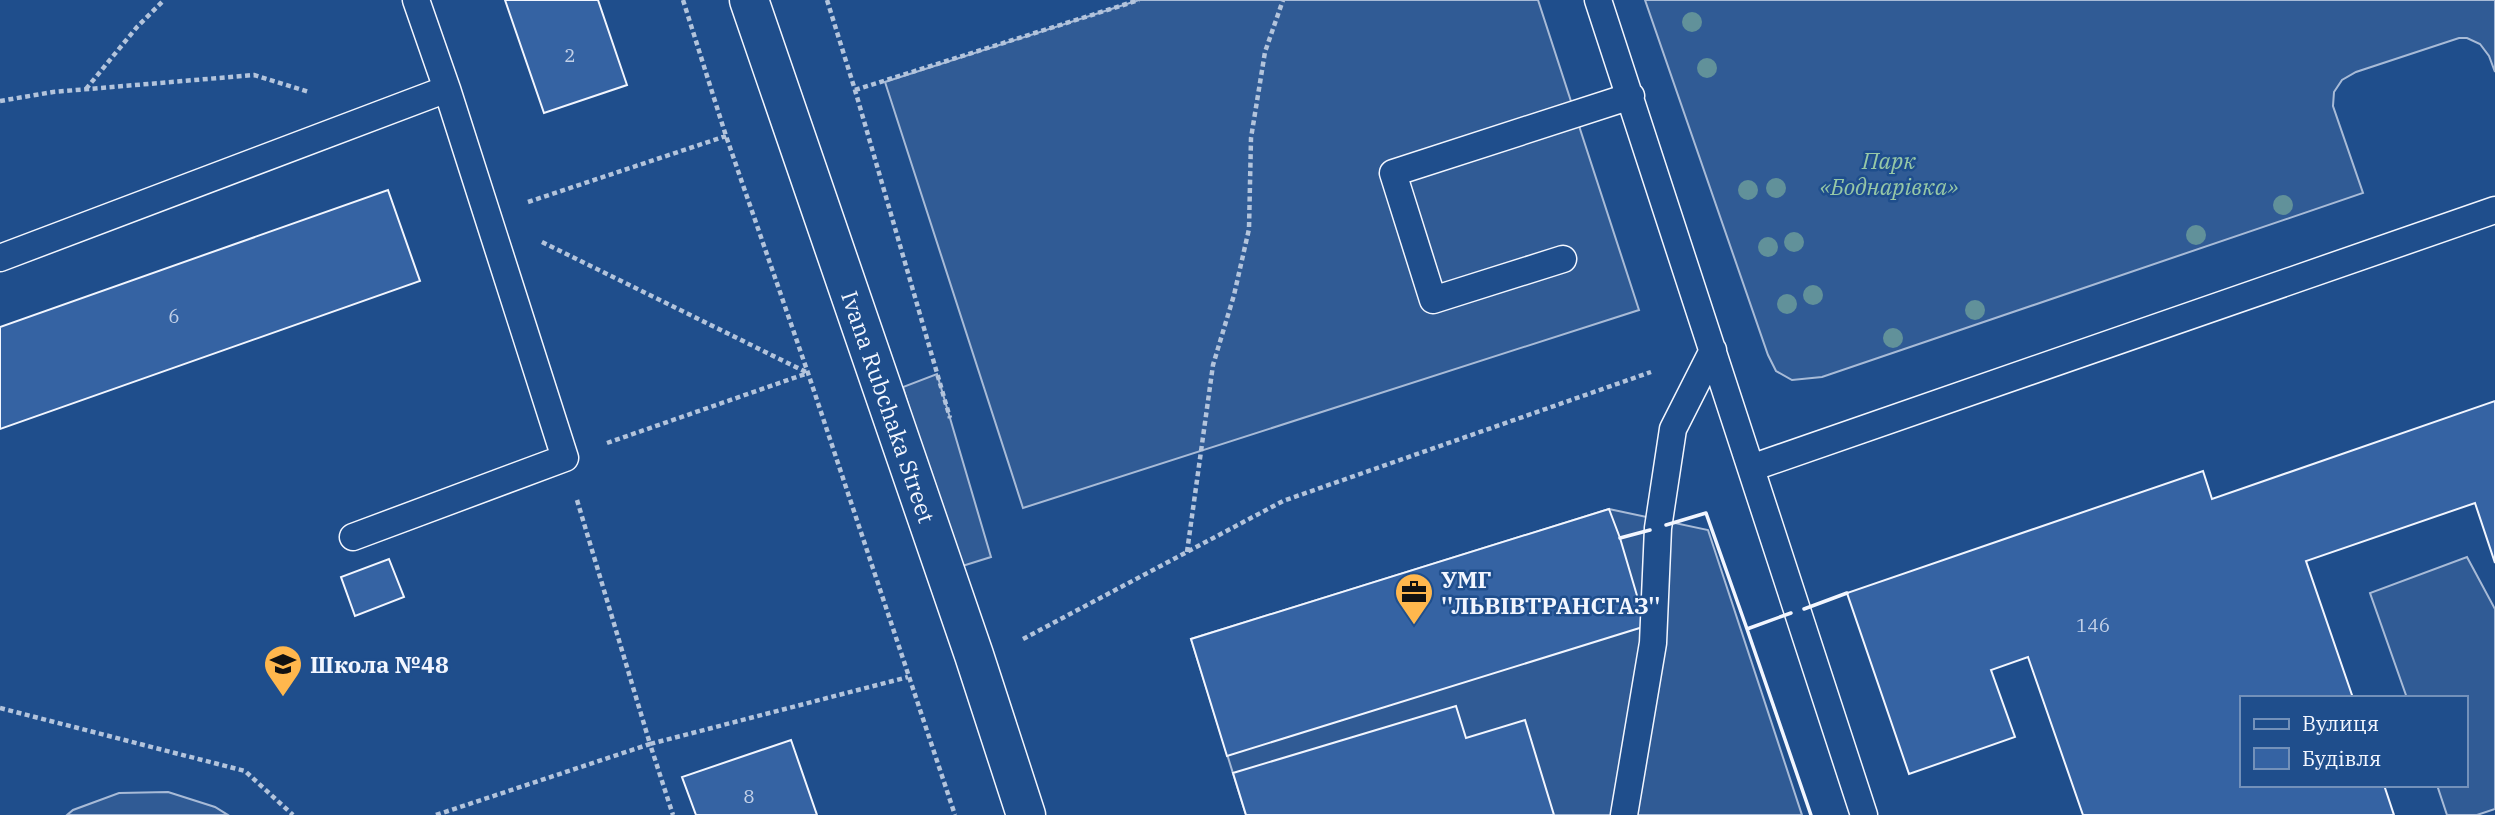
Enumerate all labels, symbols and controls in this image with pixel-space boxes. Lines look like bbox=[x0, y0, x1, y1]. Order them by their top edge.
house number: 2 bbox=[564, 43, 576, 67]
park label: Парк «Боднарівка» bbox=[1820, 145, 1958, 201]
street label: Ivana Rubchaka Street bbox=[835, 287, 942, 527]
house number: 6 bbox=[168, 304, 180, 328]
place label: УМГ ''ЛЬВІВТРАНСГАЗ'' bbox=[1441, 564, 1660, 620]
office icon: УМГ ''ЛЬВІВТРАНСГАЗ'' bbox=[1393, 571, 1435, 626]
house number: 146 bbox=[2076, 613, 2110, 637]
school or university icon: Школа №48 bbox=[262, 643, 304, 698]
place label: Школа №48 bbox=[310, 649, 449, 679]
legend bbox=[2240, 696, 2467, 787]
text: Вулиця bbox=[2302, 709, 2379, 737]
text: Будівля bbox=[2302, 744, 2381, 772]
house number: 8 bbox=[743, 784, 755, 808]

